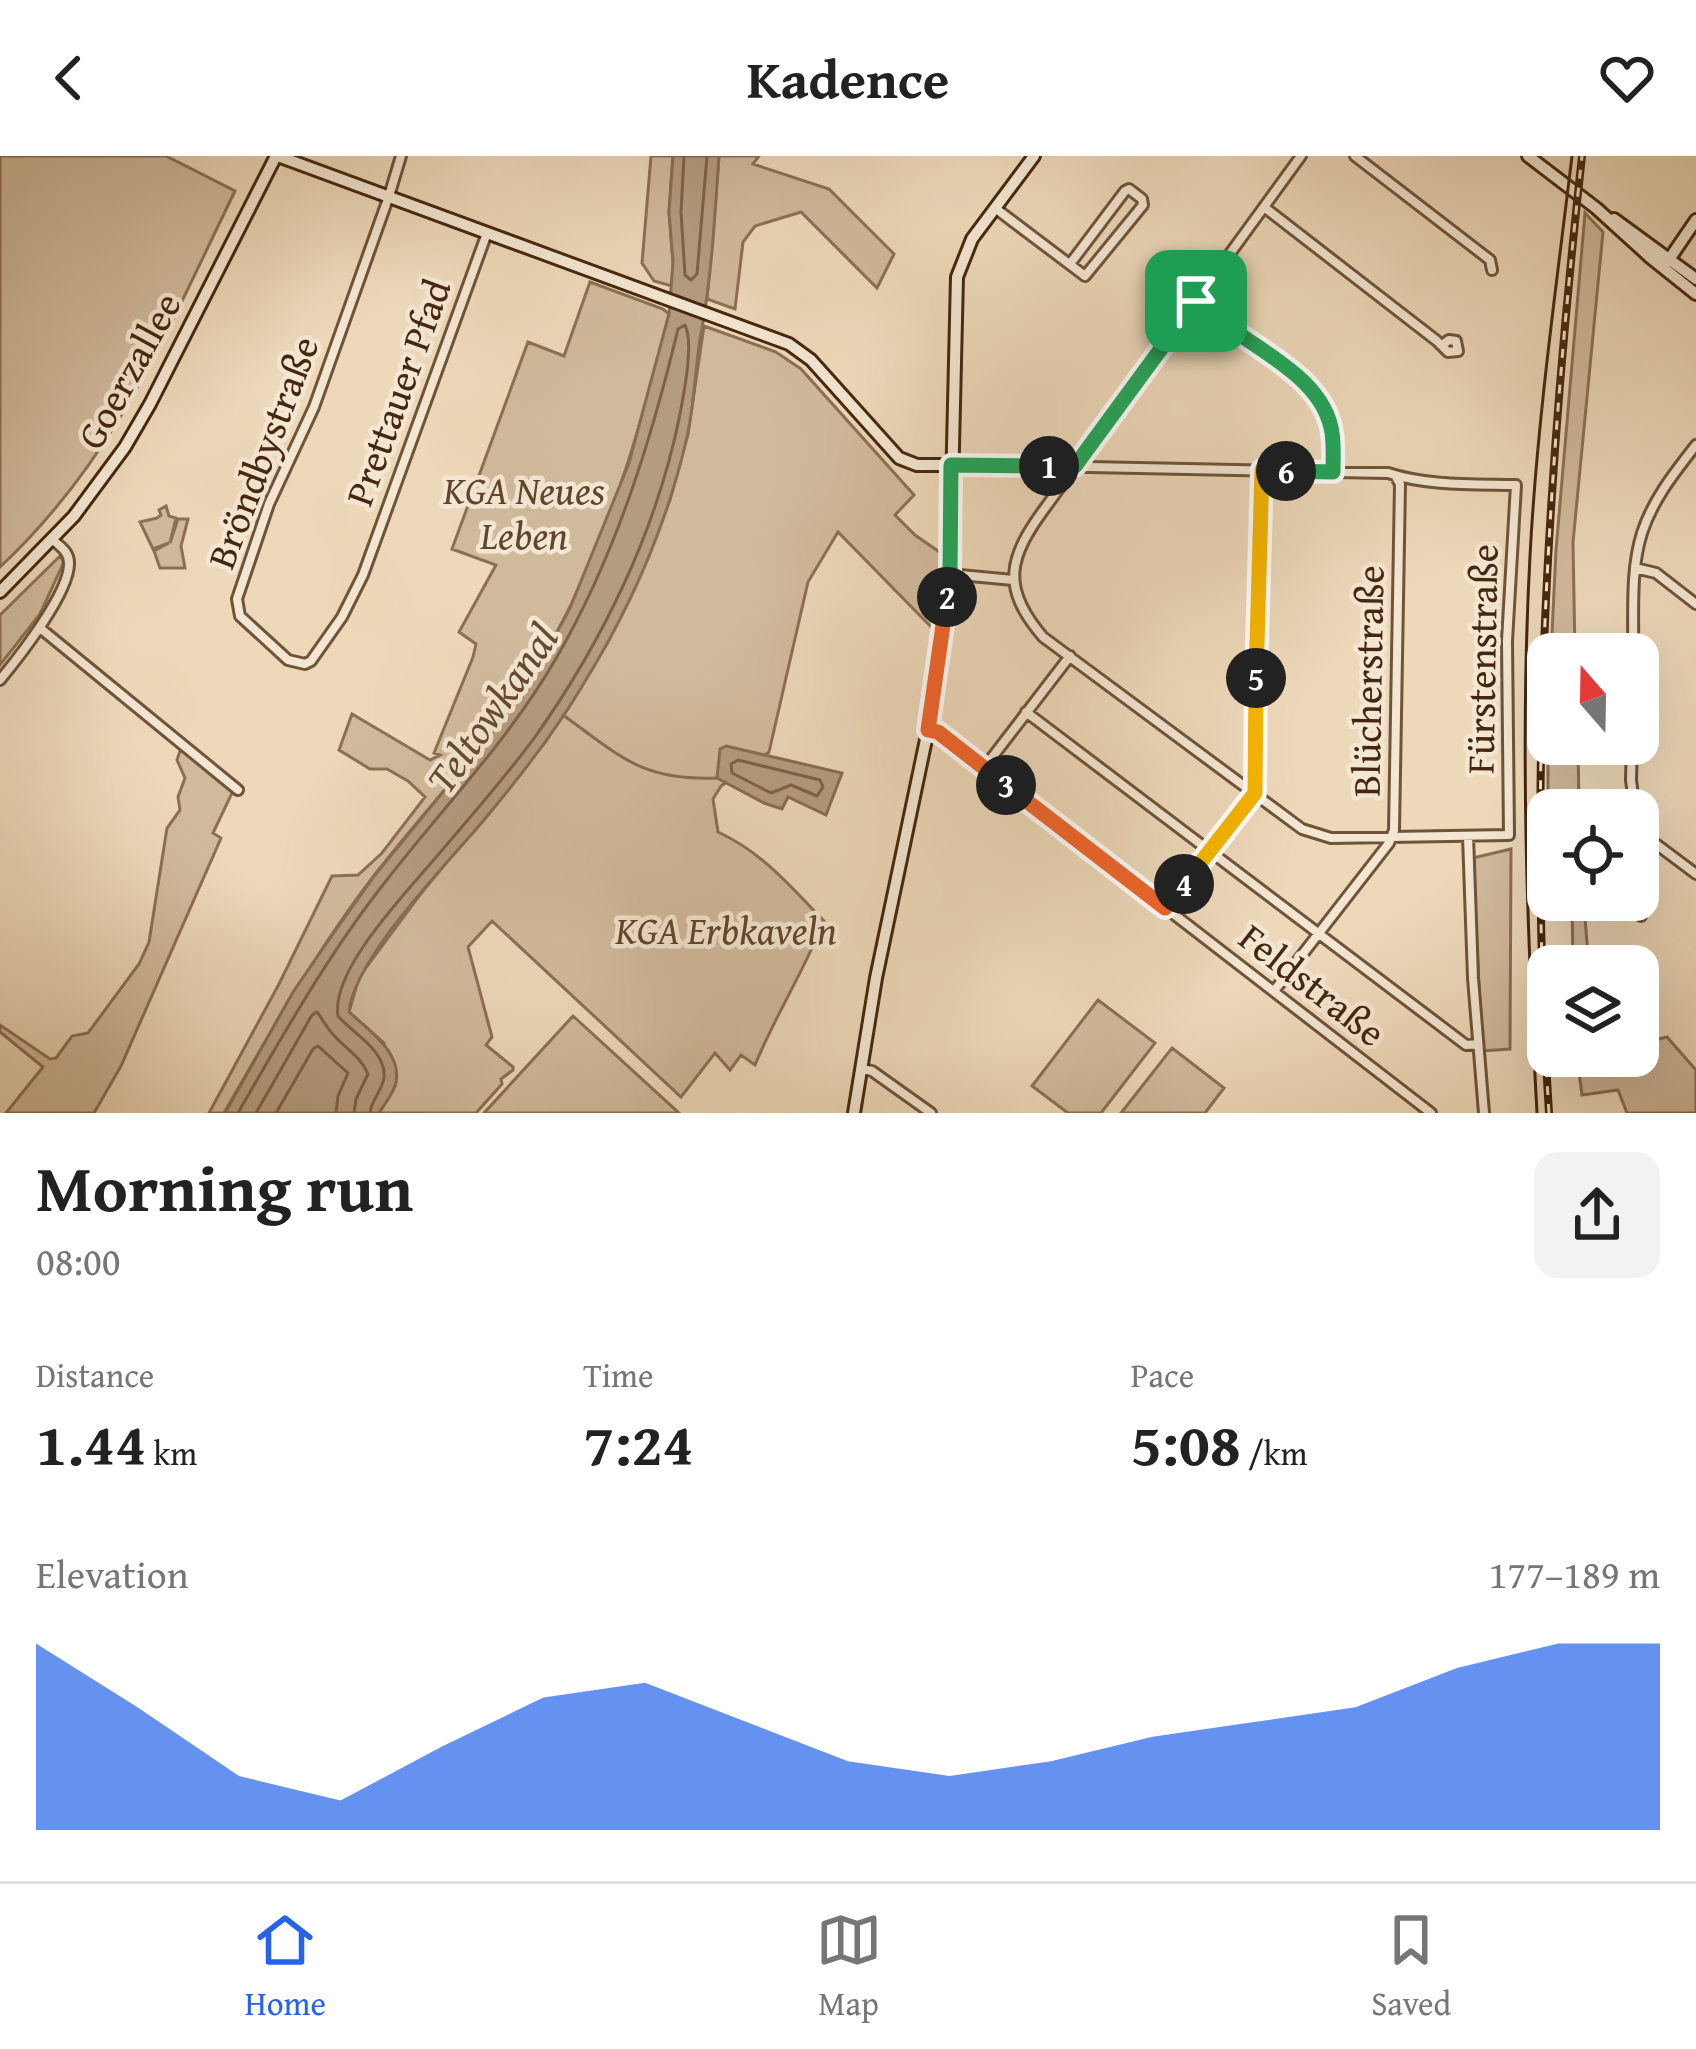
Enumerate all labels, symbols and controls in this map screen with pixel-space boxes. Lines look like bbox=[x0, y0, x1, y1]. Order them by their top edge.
text: Kadence bbox=[747, 39, 949, 118]
icon: back bbox=[36, 45, 102, 111]
icon: heart bbox=[1594, 45, 1660, 111]
pin bbox=[1145, 250, 1247, 352]
icon: arrive bbox=[1163, 268, 1229, 334]
street label: Prettauer Pfad bbox=[330, 270, 464, 513]
street label: Goerzallee bbox=[62, 281, 194, 459]
street label: Bröndbystraße bbox=[192, 327, 332, 577]
pin: 1 bbox=[1019, 436, 1079, 496]
pin: 6 bbox=[1256, 441, 1316, 501]
text: 1 bbox=[1040, 442, 1058, 490]
text: 6 bbox=[1277, 447, 1295, 495]
park label: KGA Neues Leben bbox=[442, 461, 605, 563]
street label: Fürstenstraße bbox=[1450, 543, 1512, 775]
street label: Blücherstraße bbox=[1336, 565, 1398, 797]
pin: 2 bbox=[917, 567, 977, 627]
text: 2 bbox=[938, 573, 956, 621]
water label: Teltowkanal bbox=[410, 611, 572, 805]
north arrow bbox=[1527, 633, 1659, 765]
map controls bbox=[1527, 633, 1659, 1077]
pin: 5 bbox=[1226, 648, 1286, 708]
text: 5 bbox=[1247, 654, 1265, 702]
pin: 3 bbox=[976, 755, 1036, 815]
text: 3 bbox=[997, 761, 1015, 809]
button: locate bbox=[1527, 789, 1659, 921]
pin: 4 bbox=[1154, 854, 1214, 914]
text: 4 bbox=[1175, 860, 1193, 908]
park label: KGA Erbkaveln bbox=[614, 901, 837, 958]
street label: Feldstraße bbox=[1228, 909, 1398, 1059]
button: layers bbox=[1527, 945, 1659, 1077]
text: Morning run bbox=[36, 1138, 413, 1235]
button: share bbox=[1534, 1152, 1660, 1278]
text: 08:00 bbox=[36, 1232, 121, 1289]
text: Distance bbox=[36, 1351, 154, 1399]
text: Time bbox=[583, 1351, 654, 1399]
text: Pace bbox=[1131, 1351, 1194, 1399]
text: 1.44 bbox=[36, 1399, 146, 1487]
text: 7:24 bbox=[583, 1399, 694, 1487]
text: 5:08 bbox=[1131, 1399, 1241, 1487]
text: km bbox=[146, 1429, 197, 1477]
text: /km bbox=[1241, 1429, 1307, 1477]
text: Elevation bbox=[36, 1545, 189, 1602]
text: 177–189 m bbox=[1488, 1545, 1660, 1602]
tab: Home bbox=[245, 1907, 326, 2027]
tab: Map bbox=[816, 1907, 882, 2027]
tab: Saved bbox=[1371, 1907, 1451, 2027]

